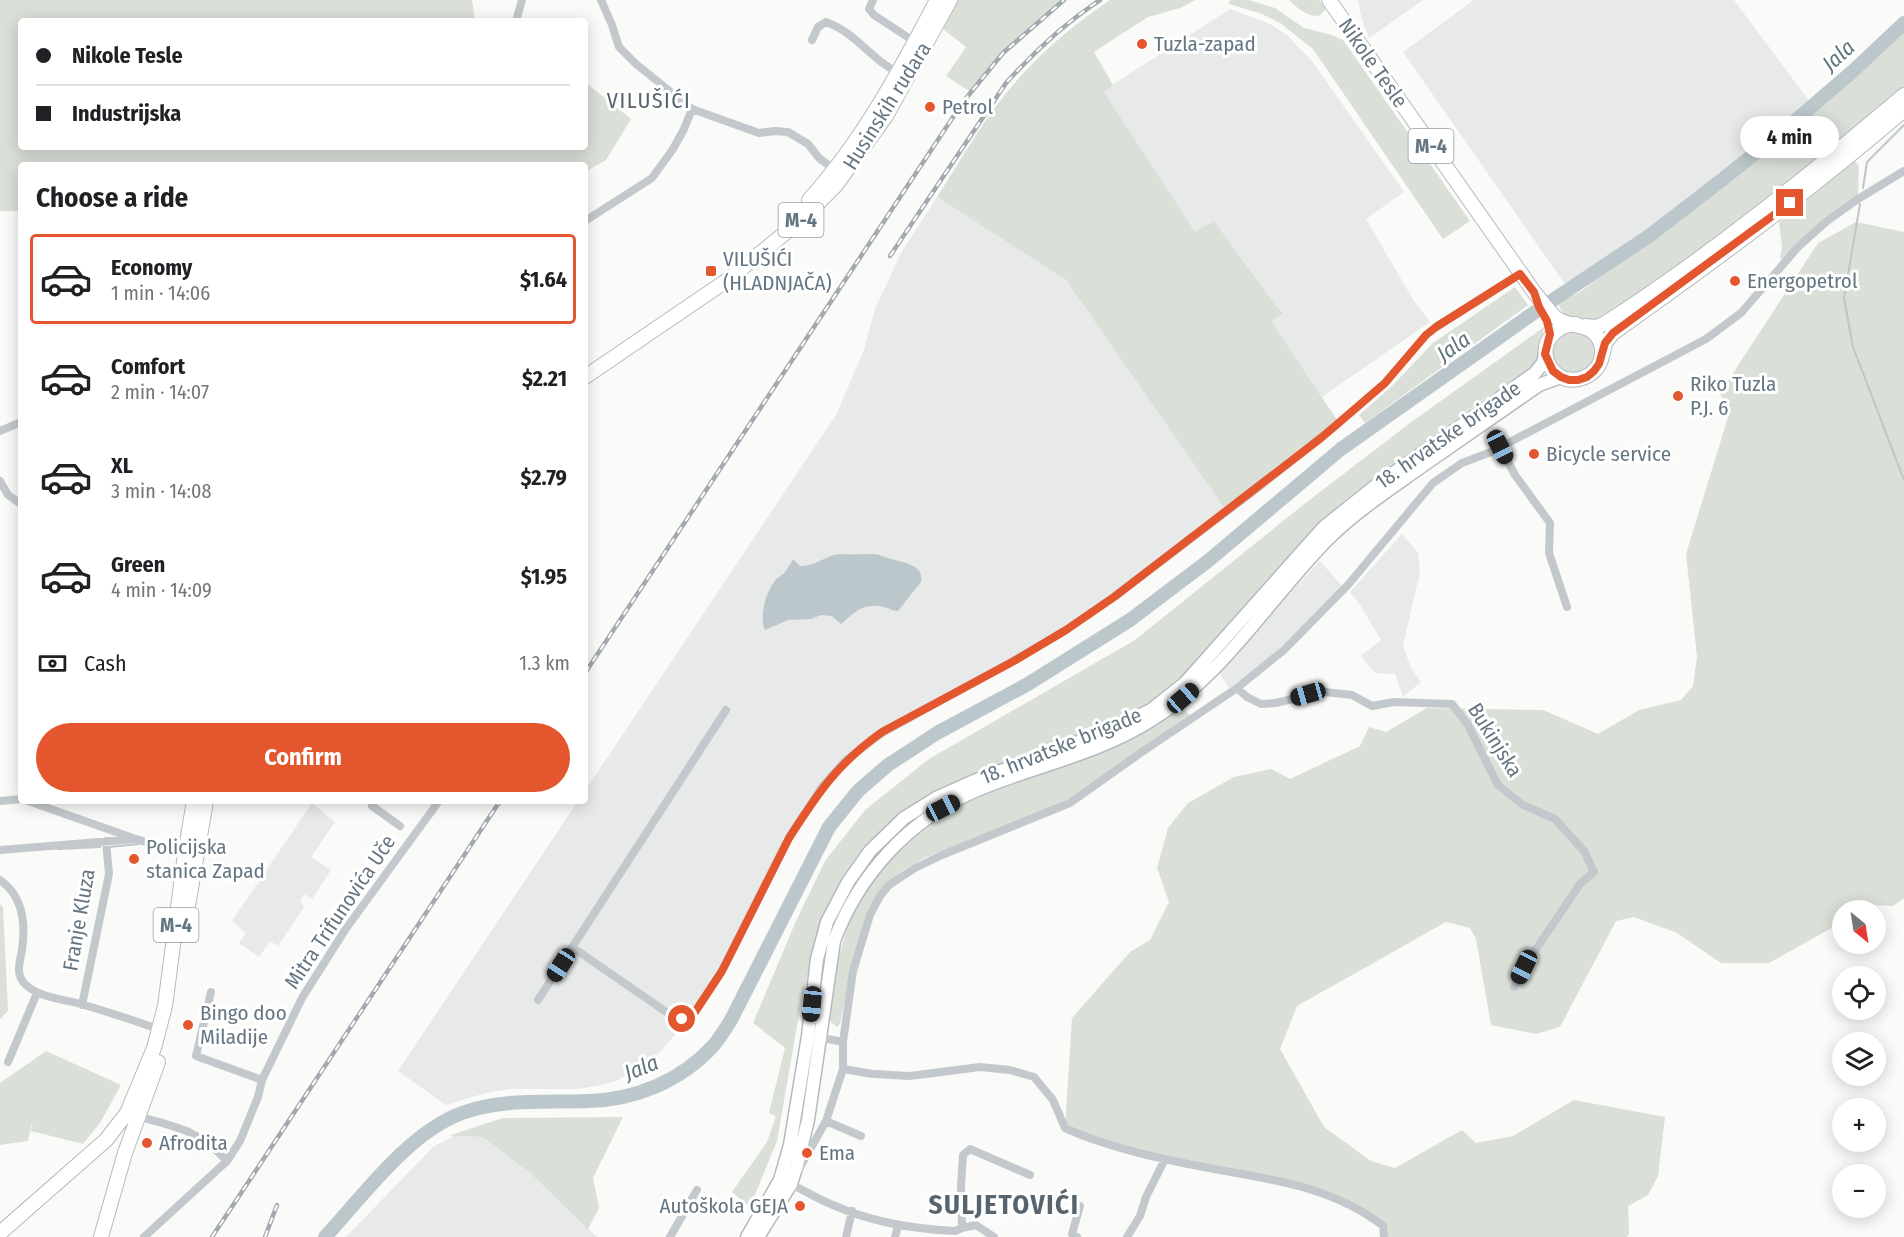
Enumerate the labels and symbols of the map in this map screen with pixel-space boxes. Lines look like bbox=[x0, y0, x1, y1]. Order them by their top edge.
street label: Nikole Tesle bbox=[1333, 13, 1413, 113]
place label: Tuzla-zapad bbox=[1154, 31, 1256, 57]
water label: Jala bbox=[1816, 34, 1860, 78]
street label: Husinskih rudara bbox=[837, 37, 937, 175]
marker: Tuzla-zapad bbox=[1135, 37, 1149, 51]
district label: VILUŠIĆI bbox=[607, 87, 691, 114]
place label: Petrol bbox=[942, 94, 993, 120]
marker: Petrol bbox=[923, 100, 937, 114]
callout: 4 min bbox=[1740, 116, 1840, 158]
road number: M-4 bbox=[1408, 129, 1454, 163]
route end bbox=[1776, 189, 1803, 216]
road number: M-4 bbox=[778, 203, 824, 237]
place label: VILUŠIĆI (HLADNJAČA) bbox=[723, 246, 832, 296]
marker: VILUŠIĆI (HLADNJAČA) bbox=[704, 264, 718, 278]
place label: Energopetrol bbox=[1747, 268, 1858, 294]
marker: Energopetrol bbox=[1728, 274, 1742, 288]
water label: Jala bbox=[1431, 325, 1475, 368]
place label: Riko Tuzla P.J. 6 bbox=[1690, 371, 1776, 421]
street label: 18. hrvatske brigade bbox=[1370, 375, 1526, 495]
marker: Riko Tuzla P.J. 6 bbox=[1671, 389, 1685, 403]
car bbox=[1484, 427, 1516, 467]
place label: Bicycle service bbox=[1546, 441, 1671, 467]
marker: Bicycle service bbox=[1527, 447, 1541, 461]
car bbox=[1164, 679, 1202, 717]
car bbox=[1288, 680, 1328, 708]
street label: Bukinjska bbox=[1462, 698, 1528, 782]
street label: 18. hrvatske brigade bbox=[977, 702, 1145, 790]
car bbox=[923, 792, 963, 824]
street label: Mitra Trifunovića Uče bbox=[279, 830, 401, 994]
place label: Policijska stanica Zapad bbox=[146, 834, 265, 884]
marker: Policijska stanica Zapad bbox=[127, 852, 141, 866]
street label: Franje Kluza bbox=[57, 867, 101, 973]
north arrow bbox=[1832, 900, 1886, 954]
road number: M-4 bbox=[154, 908, 198, 942]
car bbox=[544, 945, 578, 985]
car bbox=[1508, 947, 1540, 987]
car bbox=[801, 985, 823, 1023]
place label: Bingo doo Miladije bbox=[200, 1000, 287, 1050]
route start bbox=[668, 1005, 695, 1032]
marker: Bingo doo Miladije bbox=[181, 1018, 195, 1032]
water label: Jala bbox=[619, 1049, 662, 1087]
place label: Afrodita bbox=[159, 1130, 228, 1156]
marker: Afrodita bbox=[140, 1136, 154, 1150]
place label: Ema bbox=[819, 1140, 855, 1166]
marker: Ema bbox=[800, 1146, 814, 1160]
district label: SULJETOVIĆI bbox=[929, 1188, 1079, 1221]
place label: Autoškola GEJA bbox=[660, 1193, 788, 1219]
marker: Autoškola GEJA bbox=[793, 1199, 807, 1213]

